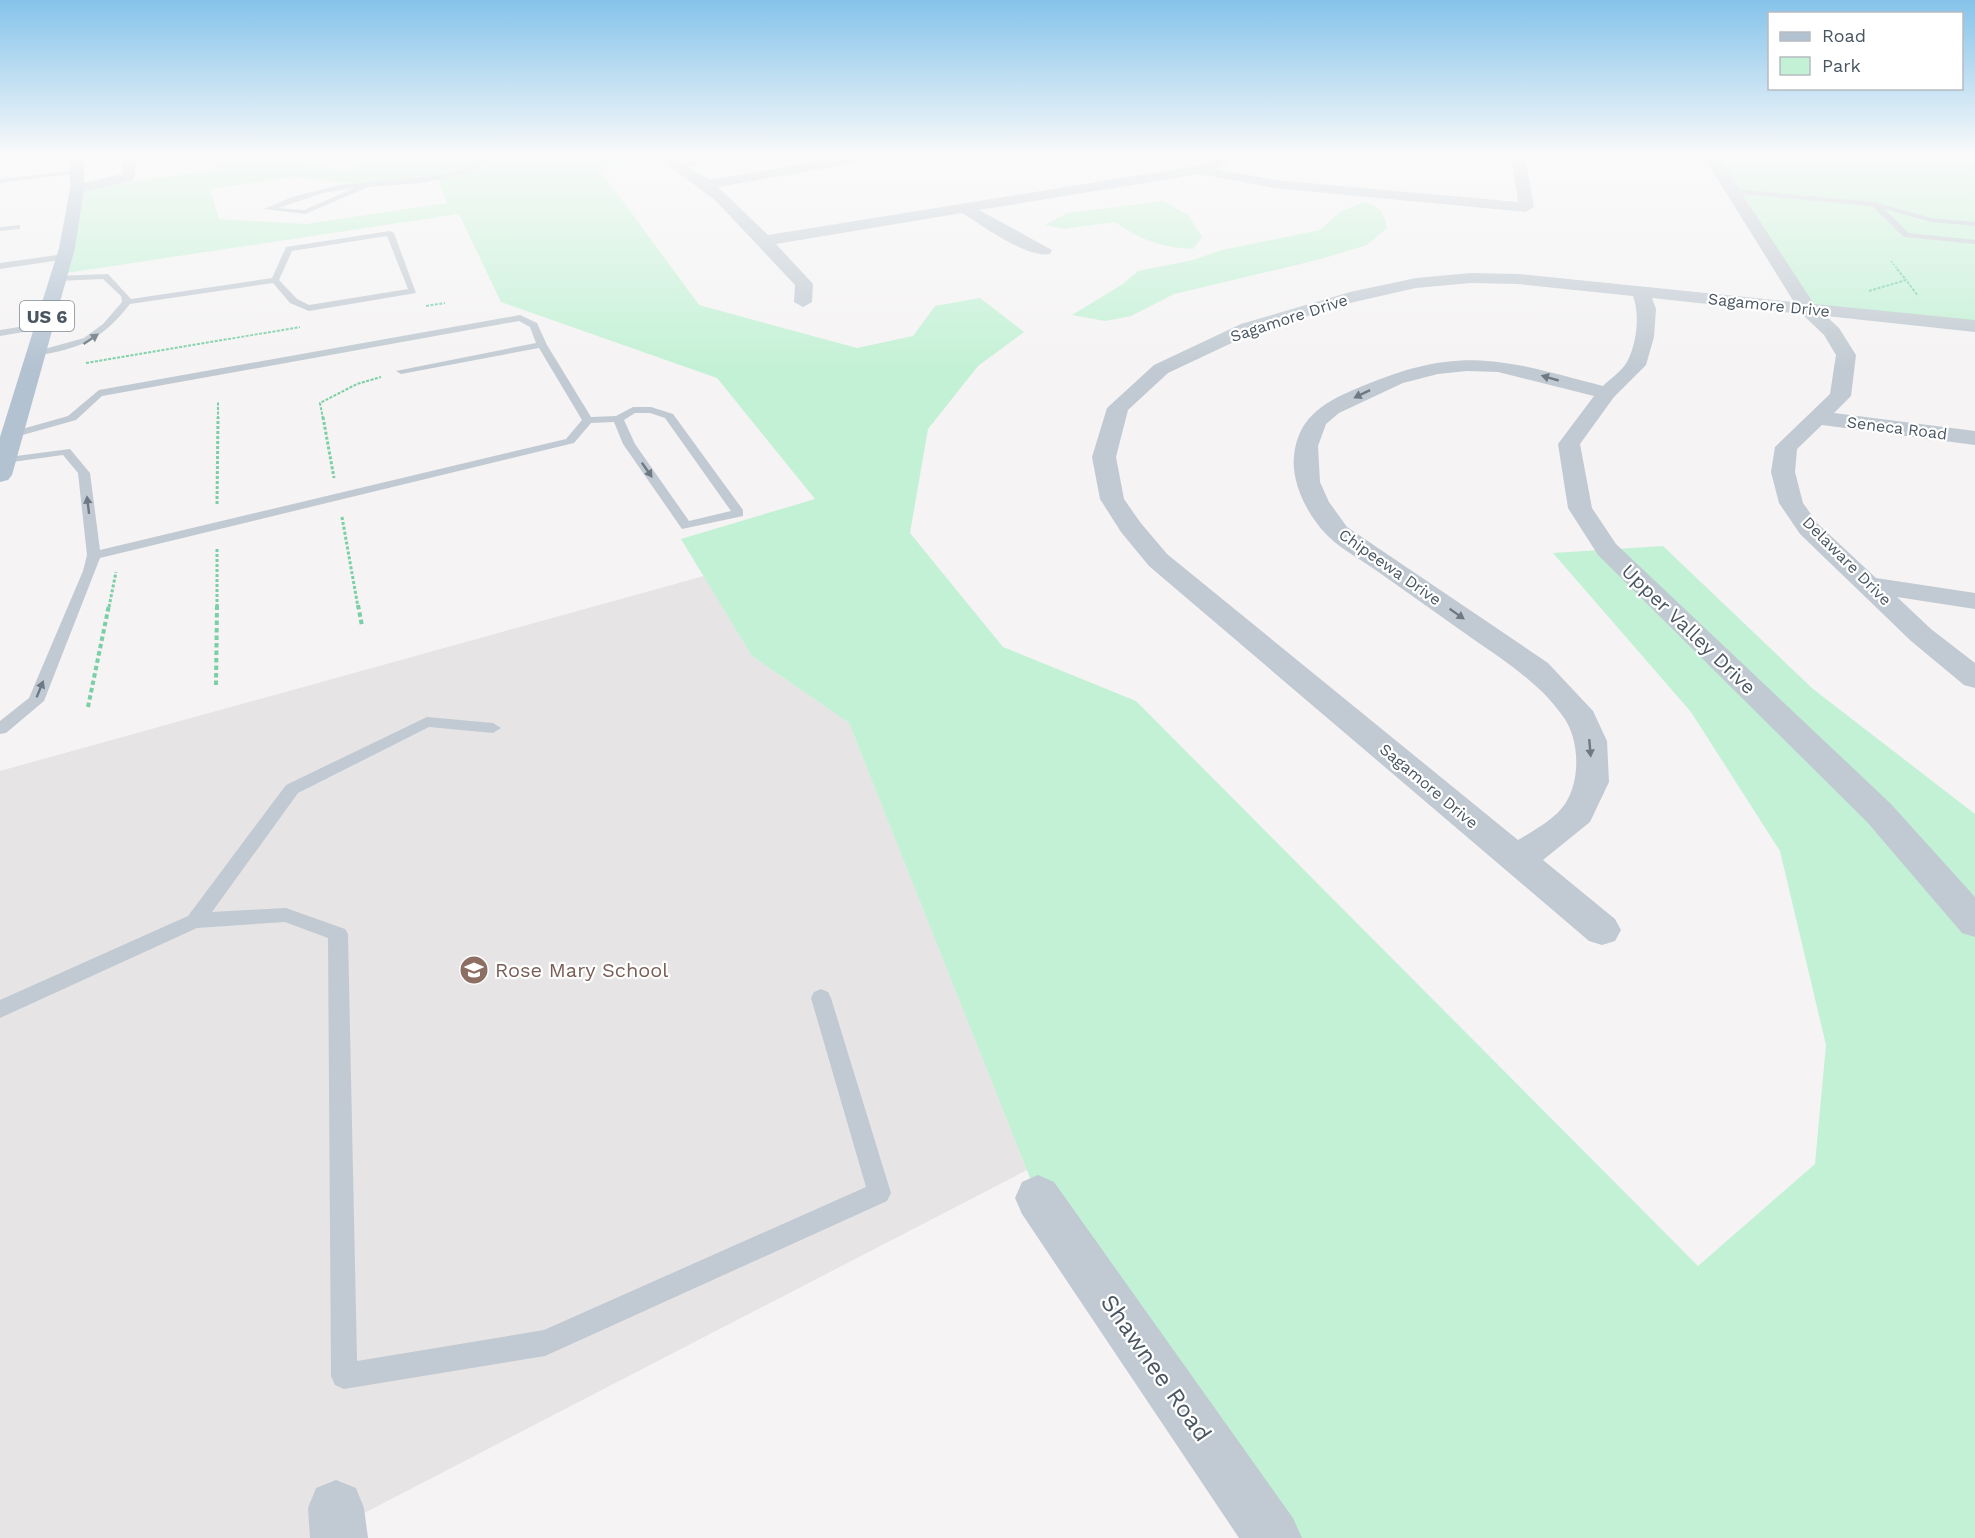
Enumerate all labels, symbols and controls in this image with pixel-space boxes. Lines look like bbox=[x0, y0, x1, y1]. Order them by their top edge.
legend bbox=[1768, 12, 1963, 90]
text: Road bbox=[1822, 25, 1866, 46]
text: Park bbox=[1822, 55, 1861, 76]
street label: Sagamore Drive bbox=[1707, 289, 1831, 321]
street label: Sagamore Drive bbox=[1228, 290, 1350, 346]
road number: US 6 bbox=[20, 301, 74, 331]
one-way arrow bbox=[83, 333, 99, 344]
one-way arrow bbox=[1541, 373, 1559, 382]
one-way arrow bbox=[1354, 389, 1371, 398]
street label: Seneca Road bbox=[1846, 412, 1948, 444]
one-way arrow bbox=[641, 461, 653, 477]
one-way arrow bbox=[83, 495, 93, 514]
street label: Delaware Drive bbox=[1799, 513, 1895, 609]
street label: Chipeewa Drive bbox=[1335, 525, 1445, 609]
street label: Upper Valley Drive bbox=[1617, 559, 1761, 699]
one-way arrow bbox=[1449, 608, 1465, 619]
one-way arrow bbox=[36, 680, 45, 698]
street label: Sagamore Drive bbox=[1376, 739, 1482, 833]
one-way arrow bbox=[1585, 739, 1595, 758]
school or university icon: Rose Mary School bbox=[458, 954, 490, 986]
place label: Rose Mary School bbox=[495, 958, 668, 982]
street label: Shawnee Road bbox=[1095, 1289, 1217, 1447]

